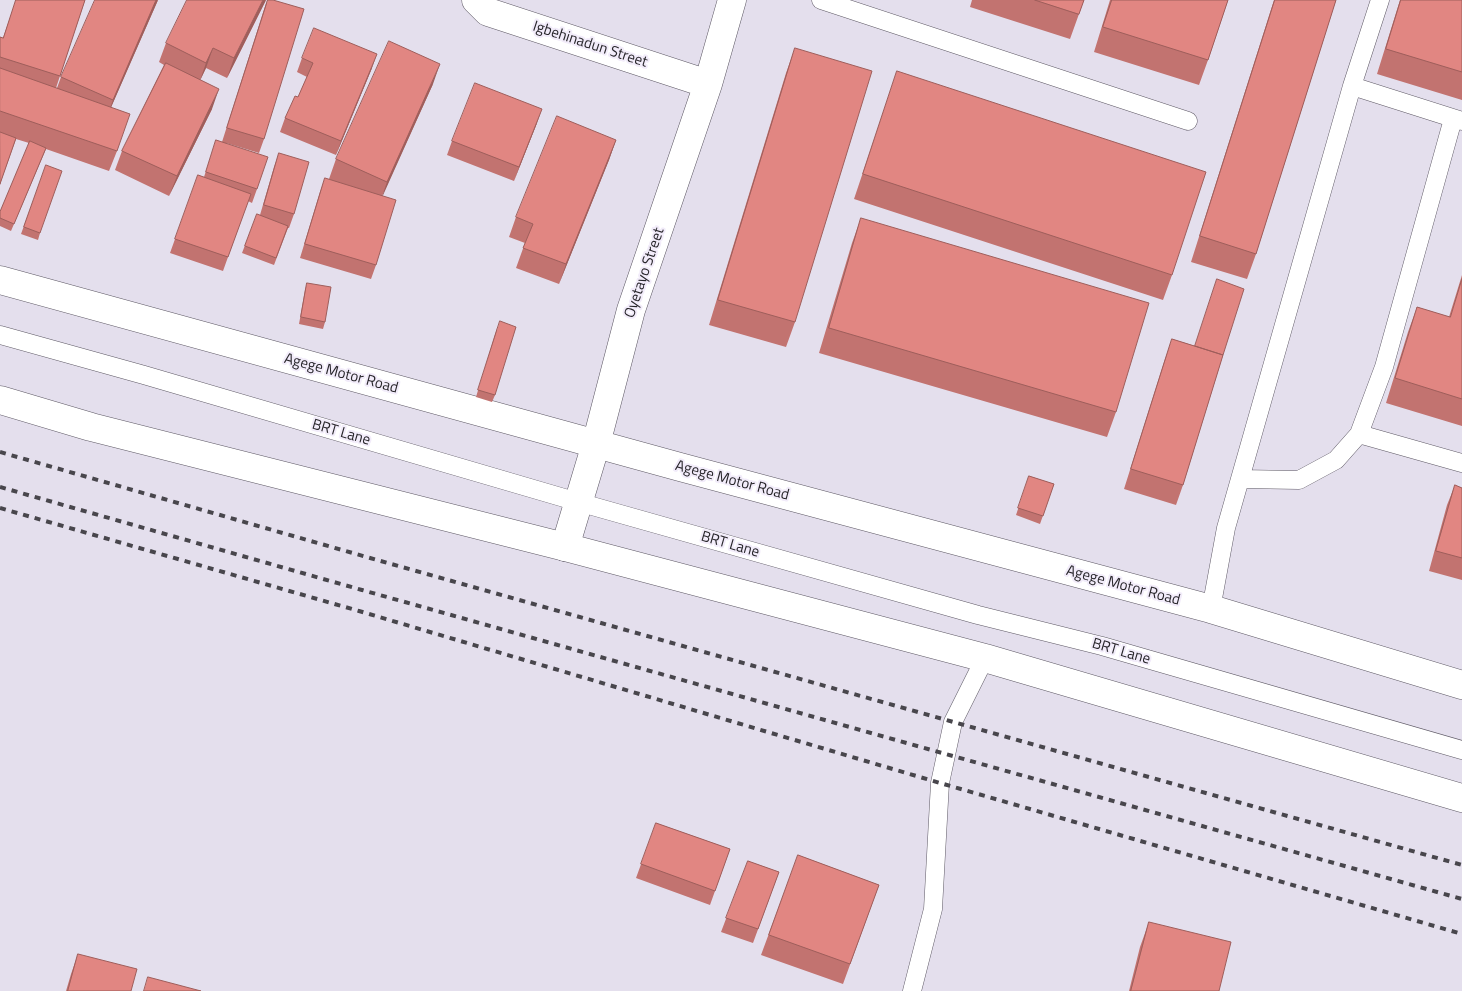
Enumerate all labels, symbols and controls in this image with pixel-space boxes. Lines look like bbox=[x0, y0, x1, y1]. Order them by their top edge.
street label: Igbehinadun Street bbox=[530, 18, 650, 72]
street label: Oyetayo Street bbox=[621, 226, 669, 320]
street label: Agege Motor Road bbox=[282, 350, 400, 398]
street label: BRT Lane bbox=[310, 416, 372, 450]
street label: Agege Motor Road bbox=[673, 457, 791, 505]
street label: BRT Lane bbox=[699, 528, 761, 562]
street label: Agege Motor Road bbox=[1064, 562, 1182, 610]
street label: BRT Lane bbox=[1090, 635, 1152, 669]

